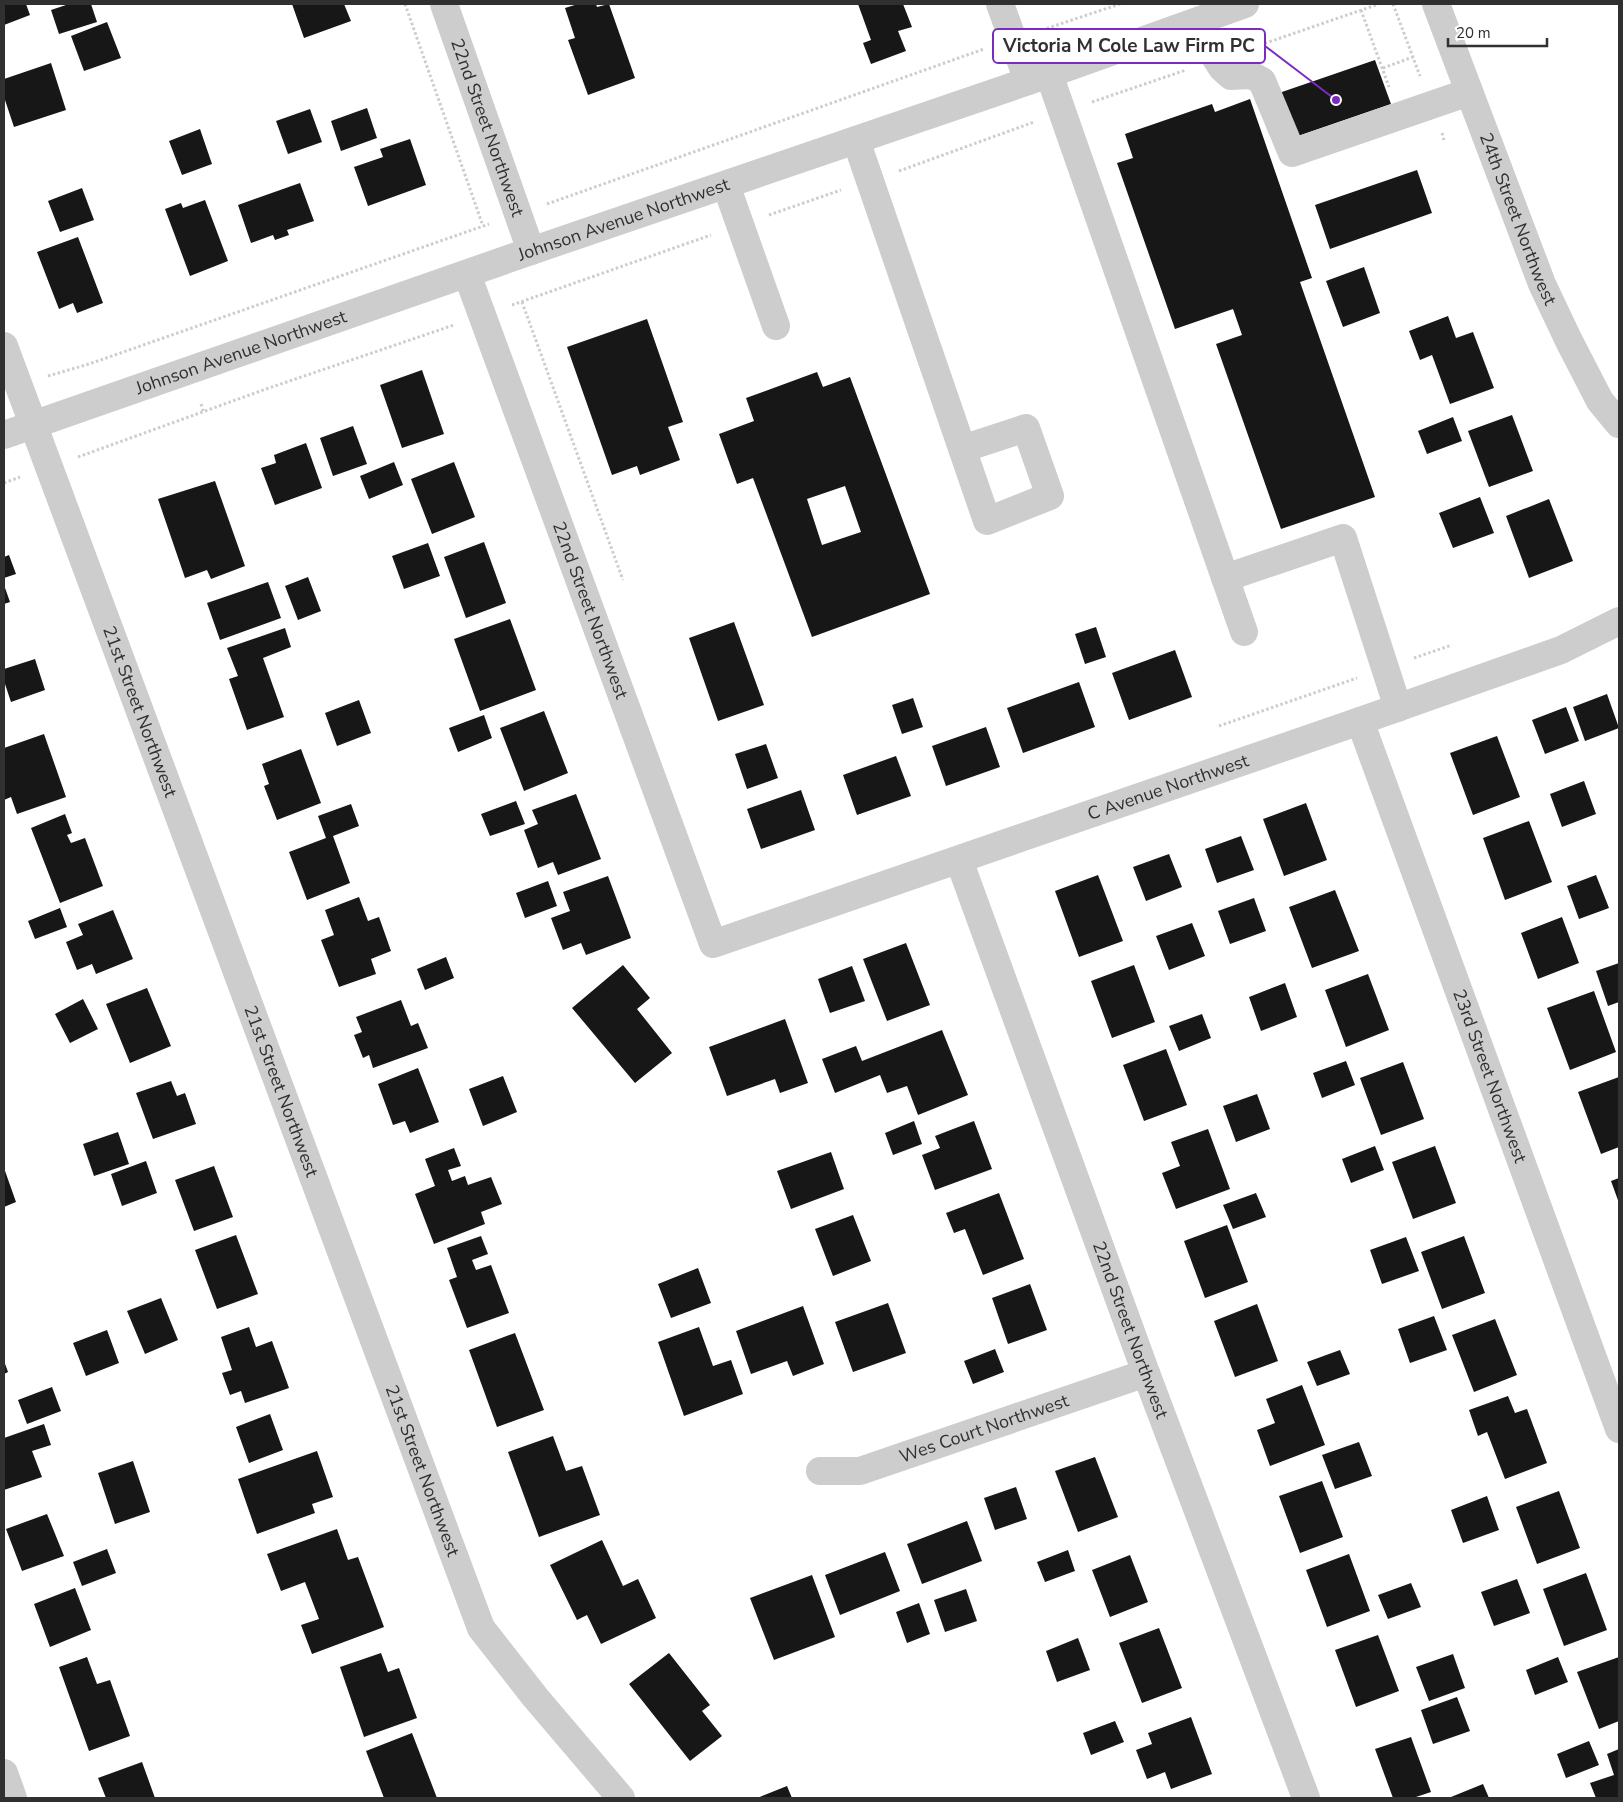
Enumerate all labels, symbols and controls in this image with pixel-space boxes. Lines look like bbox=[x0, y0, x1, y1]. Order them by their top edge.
scale bar bbox=[1448, 15, 1547, 47]
text: 20 m bbox=[1456, 23, 1491, 43]
callout: Victoria M Cole Law Firm PC bbox=[993, 29, 1265, 63]
text: Victoria M Cole Law Firm PC bbox=[1002, 33, 1255, 59]
street label: 22nd Street Northwest bbox=[445, 35, 530, 220]
street label: 24th Street Northwest bbox=[1474, 129, 1563, 310]
street label: Johnson Avenue Northwest bbox=[514, 172, 733, 267]
street label: Johnson Avenue Northwest bbox=[131, 304, 350, 401]
street label: 22nd Street Northwest bbox=[547, 518, 634, 703]
street label: 21st Street Northwest bbox=[97, 622, 183, 801]
street label: C Avenue Northwest bbox=[1084, 748, 1252, 826]
street label: 23rd Street Northwest bbox=[1447, 986, 1533, 1167]
street label: 21st Street Northwest bbox=[238, 1002, 324, 1181]
street label: 22nd Street Northwest bbox=[1087, 1238, 1174, 1422]
street label: 21st Street Northwest bbox=[380, 1382, 466, 1560]
street label: Wes Court Northwest bbox=[896, 1388, 1072, 1469]

